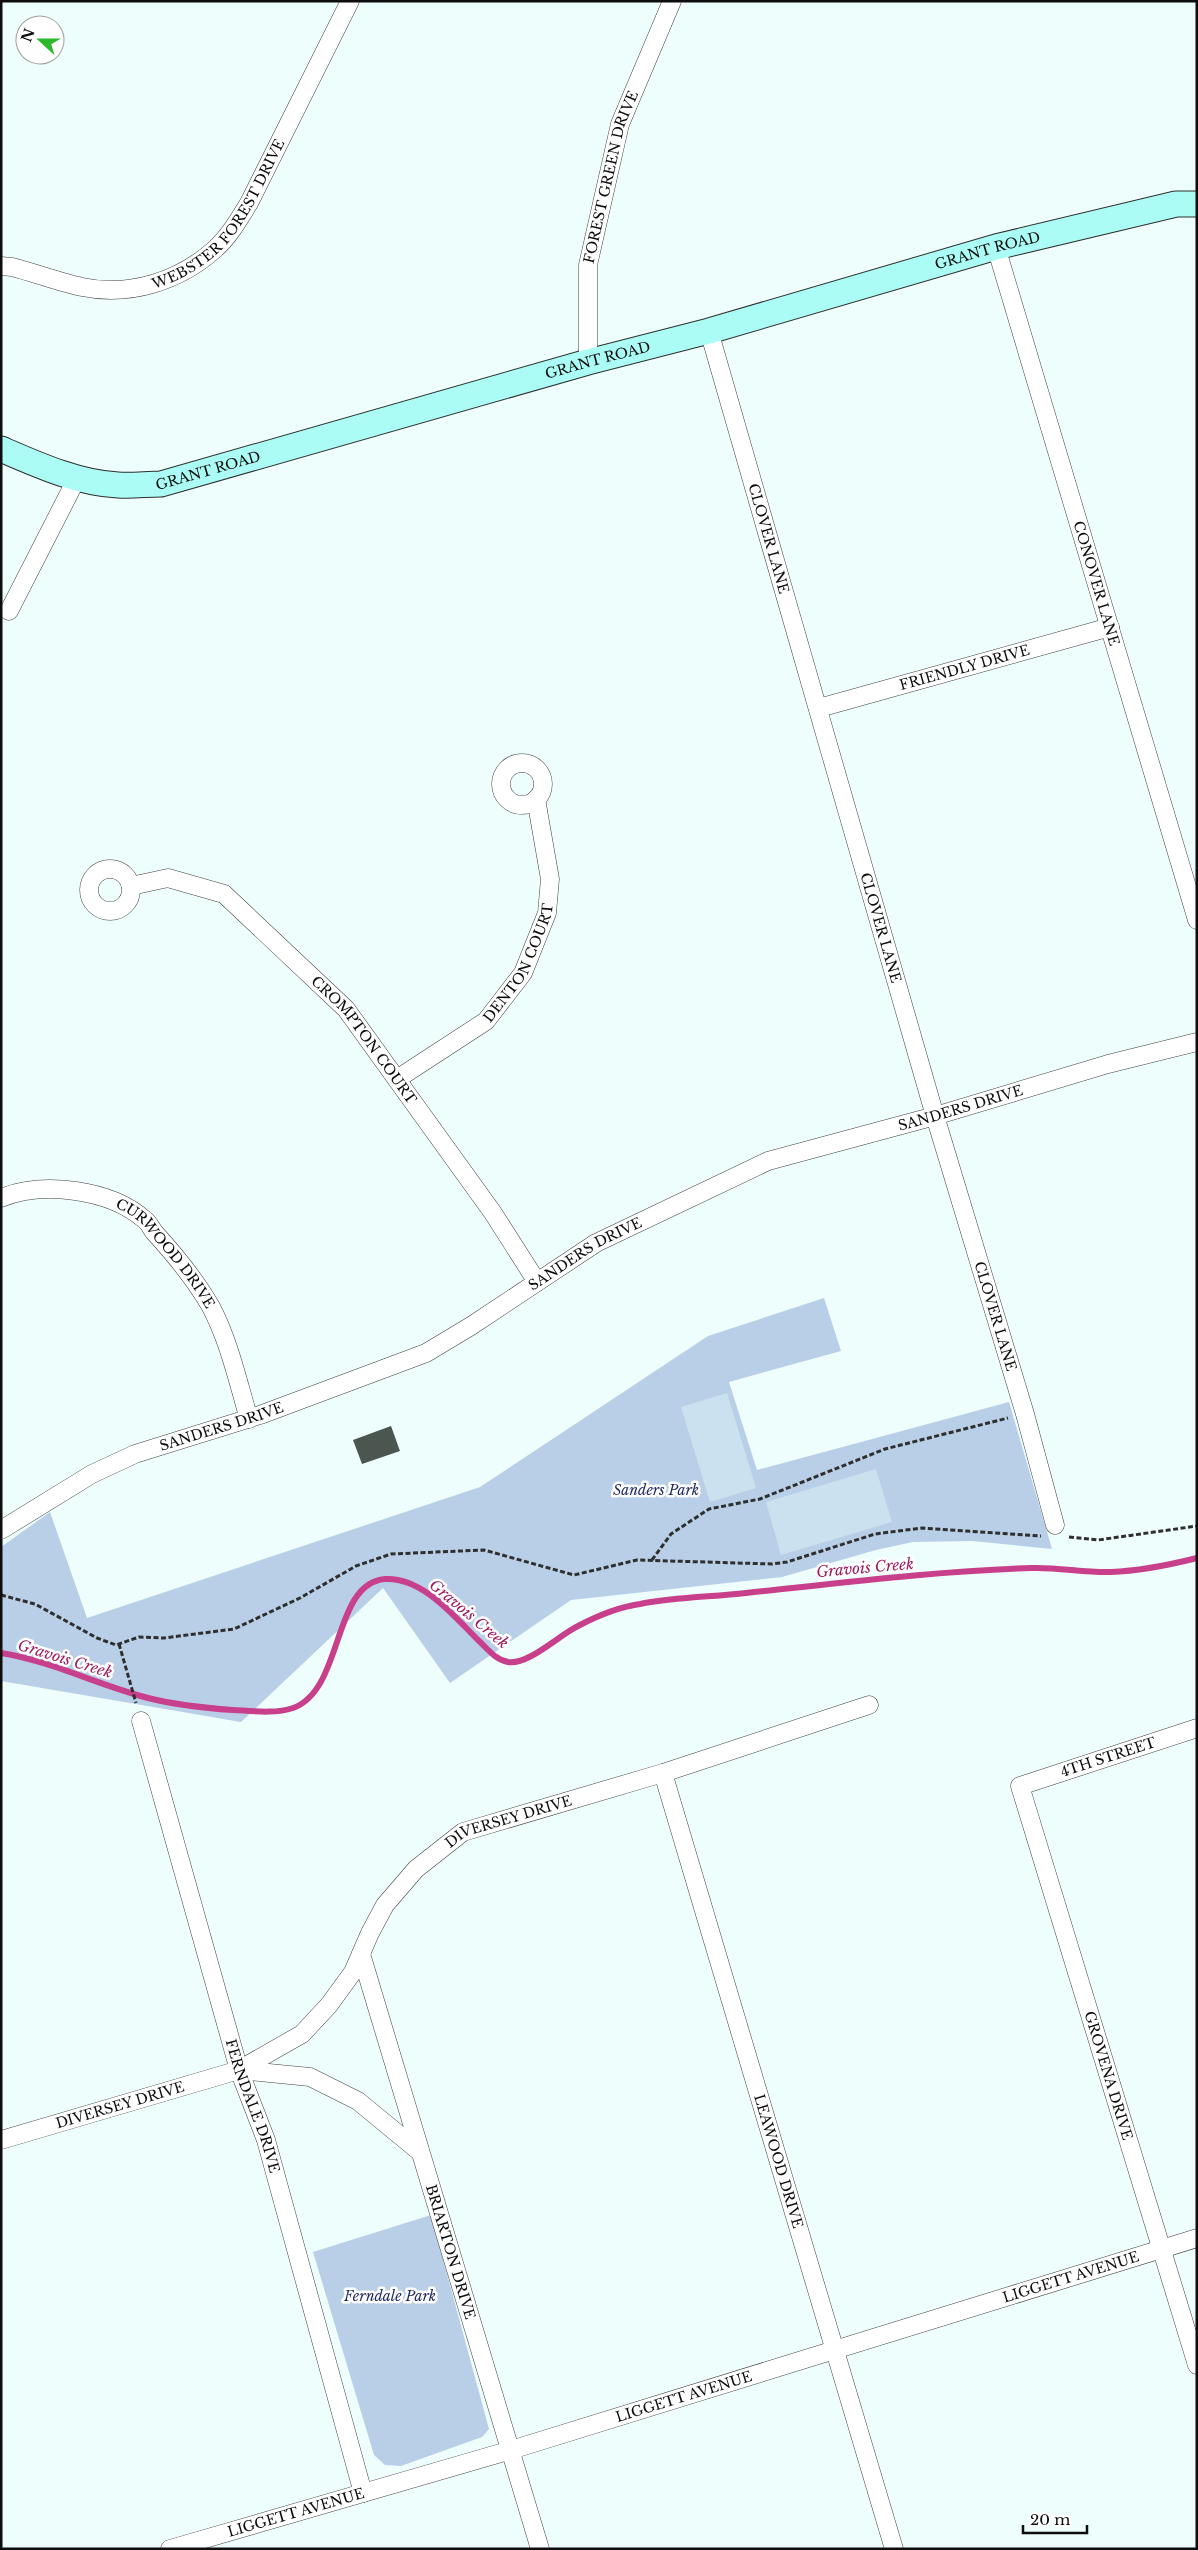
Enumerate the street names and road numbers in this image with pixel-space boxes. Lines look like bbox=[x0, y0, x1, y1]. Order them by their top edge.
street label: FOREST GREEN DRIVE bbox=[580, 88, 642, 265]
street label: WEBSTER FOREST DRIVE bbox=[149, 136, 288, 293]
street label: GRANT ROAD bbox=[933, 228, 1042, 273]
street label: GRANT ROAD bbox=[543, 337, 652, 383]
street label: GRANT ROAD bbox=[153, 447, 263, 494]
street label: CLOVER LANE bbox=[744, 481, 793, 596]
street label: CONOVER LANE bbox=[1069, 519, 1124, 648]
street label: FRIENDLY DRIVE bbox=[897, 641, 1032, 694]
street label: CLOVER LANE bbox=[856, 871, 905, 985]
street label: DENTON COURT bbox=[479, 903, 557, 1026]
street label: CROMPTON COURT bbox=[308, 972, 420, 1107]
street label: SANDERS DRIVE bbox=[896, 1081, 1025, 1135]
street label: CURWOOD DRIVE bbox=[113, 1194, 219, 1312]
street label: SANDERS DRIVE bbox=[525, 1214, 645, 1294]
street label: CLOVER LANE bbox=[970, 1259, 1021, 1373]
street label: SANDERS DRIVE bbox=[157, 1398, 286, 1455]
street label: 4TH STREET bbox=[1058, 1733, 1158, 1781]
street label: DIVERSEY DRIVE bbox=[441, 1791, 574, 1852]
street label: GROVENA DRIVE bbox=[1080, 2009, 1137, 2142]
street label: FERNDALE DRIVE bbox=[222, 2037, 284, 2175]
street label: DIVERSEY DRIVE bbox=[53, 2078, 186, 2132]
street label: LEAWOOD DRIVE bbox=[750, 2092, 807, 2230]
street label: BRIARTON DRIVE bbox=[422, 2182, 479, 2321]
street label: LIGGETT AVENUE bbox=[1000, 2247, 1141, 2307]
street label: LIGGETT AVENUE bbox=[613, 2367, 754, 2426]
street label: LIGGETT AVENUE bbox=[225, 2484, 366, 2541]

